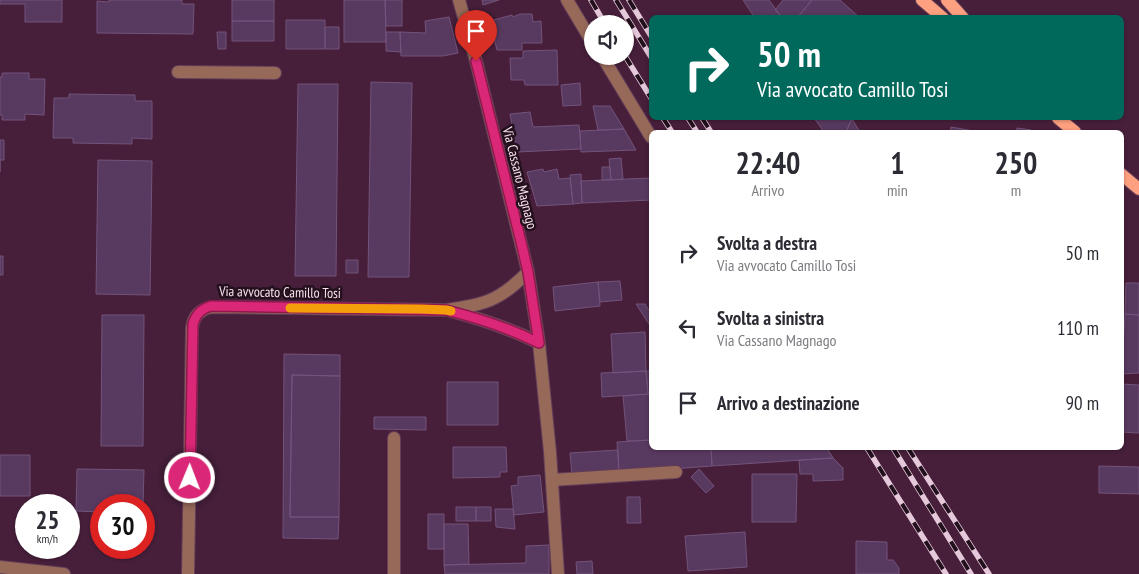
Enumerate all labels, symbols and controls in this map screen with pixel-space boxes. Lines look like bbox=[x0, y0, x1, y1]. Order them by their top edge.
pin bbox=[455, 10, 497, 61]
map controls bbox=[584, 15, 634, 65]
button: sound bbox=[584, 15, 634, 65]
icon: arrive bbox=[462, 17, 490, 45]
text: 50 m bbox=[757, 31, 821, 77]
icon: right bbox=[674, 35, 739, 100]
text: Via avvocato Camillo Tosi bbox=[757, 75, 949, 103]
street label: Via Cassano Magnago bbox=[498, 124, 541, 231]
text: 22:40 bbox=[736, 143, 800, 182]
text: 1 bbox=[890, 143, 905, 182]
text: 250 bbox=[994, 143, 1037, 182]
text: Arrivo bbox=[752, 180, 784, 200]
text: min bbox=[887, 180, 908, 200]
text: m bbox=[1011, 180, 1021, 200]
text: Svolta a destra bbox=[717, 231, 817, 255]
icon: right bbox=[674, 239, 702, 267]
text: 50 m bbox=[1066, 241, 1099, 265]
text: Via avvocato Camillo Tosi bbox=[717, 255, 856, 275]
street label: Via avvocato Camillo Tosi bbox=[218, 282, 341, 302]
text: Svolta a sinistra bbox=[717, 306, 824, 330]
icon: left bbox=[674, 314, 702, 342]
text: 110 m bbox=[1057, 316, 1099, 340]
text: Via Cassano Magnago bbox=[717, 330, 837, 350]
icon: arrive bbox=[674, 389, 702, 417]
text: Arrivo a destinazione bbox=[717, 391, 860, 415]
text: 90 m bbox=[1066, 391, 1099, 415]
position arrow bbox=[163, 451, 215, 503]
speed limit sign: 30 bbox=[90, 494, 155, 559]
text: 25 bbox=[36, 504, 59, 536]
text: km/h bbox=[37, 531, 58, 546]

